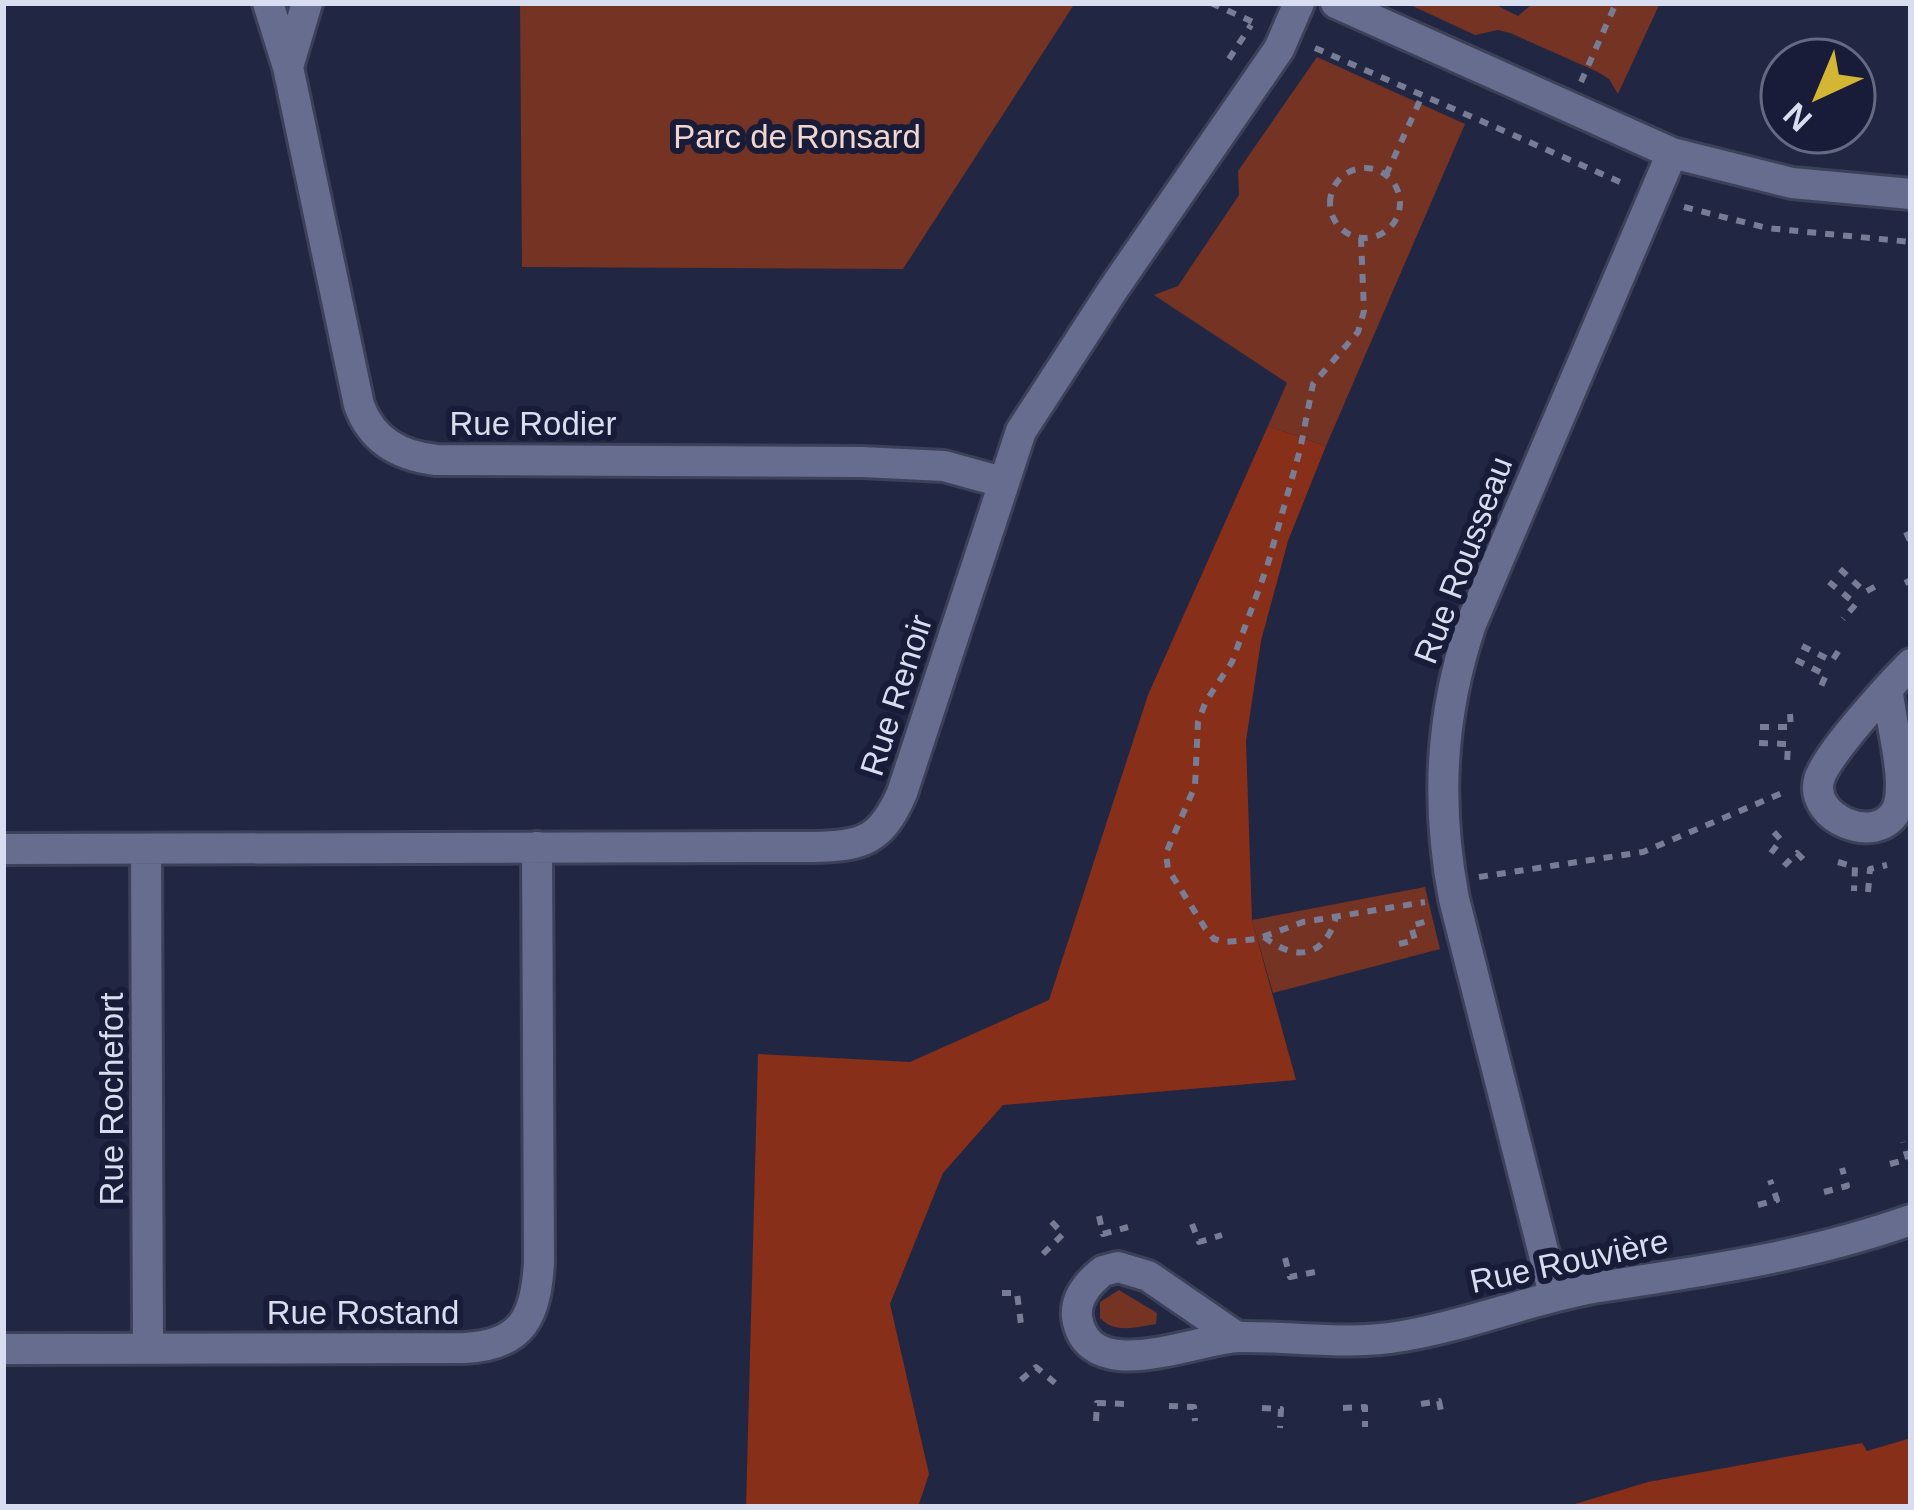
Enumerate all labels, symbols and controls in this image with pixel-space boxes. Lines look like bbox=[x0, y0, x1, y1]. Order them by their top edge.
north arrow bbox=[1758, 36, 1878, 156]
text: N bbox=[1776, 96, 1819, 139]
park label: Parc de Ronsard bbox=[673, 118, 921, 155]
street label: Rue Rodier bbox=[450, 405, 616, 442]
street label: Rue Rousseau bbox=[1407, 451, 1519, 669]
street label: Rue Renoir bbox=[853, 610, 939, 780]
street label: Rue Rochefort bbox=[93, 993, 130, 1205]
street label: Rue Rouvière bbox=[1466, 1222, 1672, 1300]
street label: Rue Rostand bbox=[267, 1294, 459, 1331]

